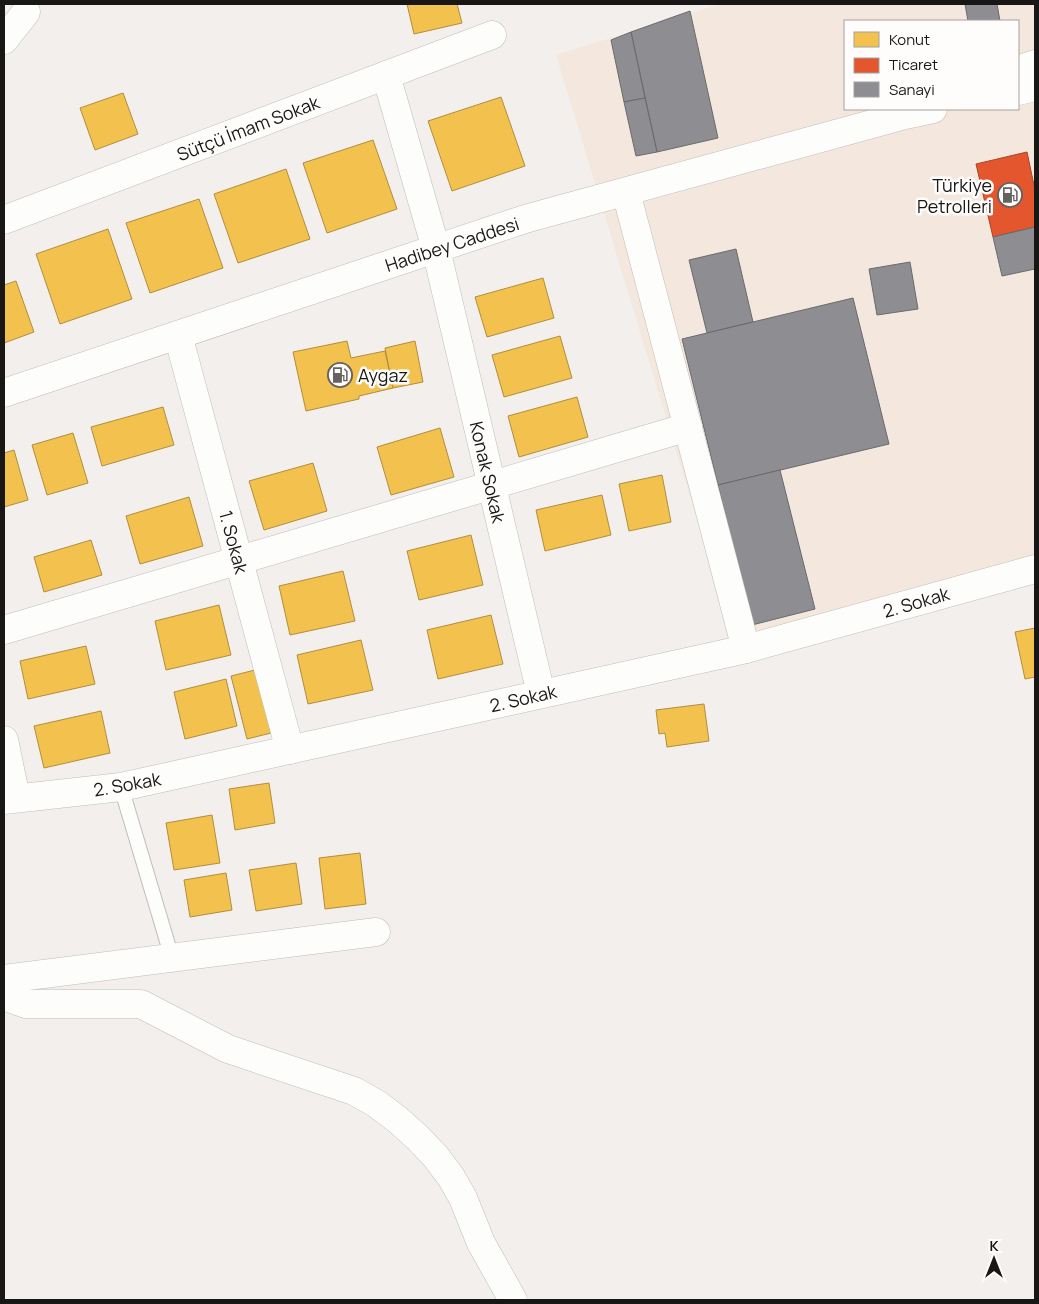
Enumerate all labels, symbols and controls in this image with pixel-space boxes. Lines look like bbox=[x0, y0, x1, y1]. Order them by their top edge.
legend bbox=[844, 20, 1019, 110]
text: Konut bbox=[889, 29, 930, 50]
text: Ticaret bbox=[889, 54, 938, 75]
text: Sanayi bbox=[889, 79, 935, 100]
street label: Sütçü İmam Sokak bbox=[173, 89, 324, 166]
place label: Türkiye Petrolleri bbox=[917, 173, 992, 218]
fuel station icon: Türkiye Petrolleri bbox=[997, 182, 1023, 208]
street label: Hadibey Caddesi bbox=[382, 211, 522, 277]
fuel station icon: Aygaz bbox=[327, 362, 353, 388]
place label: Aygaz bbox=[358, 363, 408, 387]
street label: Konak Sokak bbox=[465, 419, 512, 526]
street label: 1. Sokak bbox=[214, 508, 254, 577]
street label: 2. Sokak bbox=[880, 581, 953, 623]
street label: 2. Sokak bbox=[487, 678, 560, 717]
street label: 2. Sokak bbox=[91, 766, 164, 802]
north arrow bbox=[969, 1234, 1019, 1284]
text: K bbox=[989, 1236, 999, 1255]

